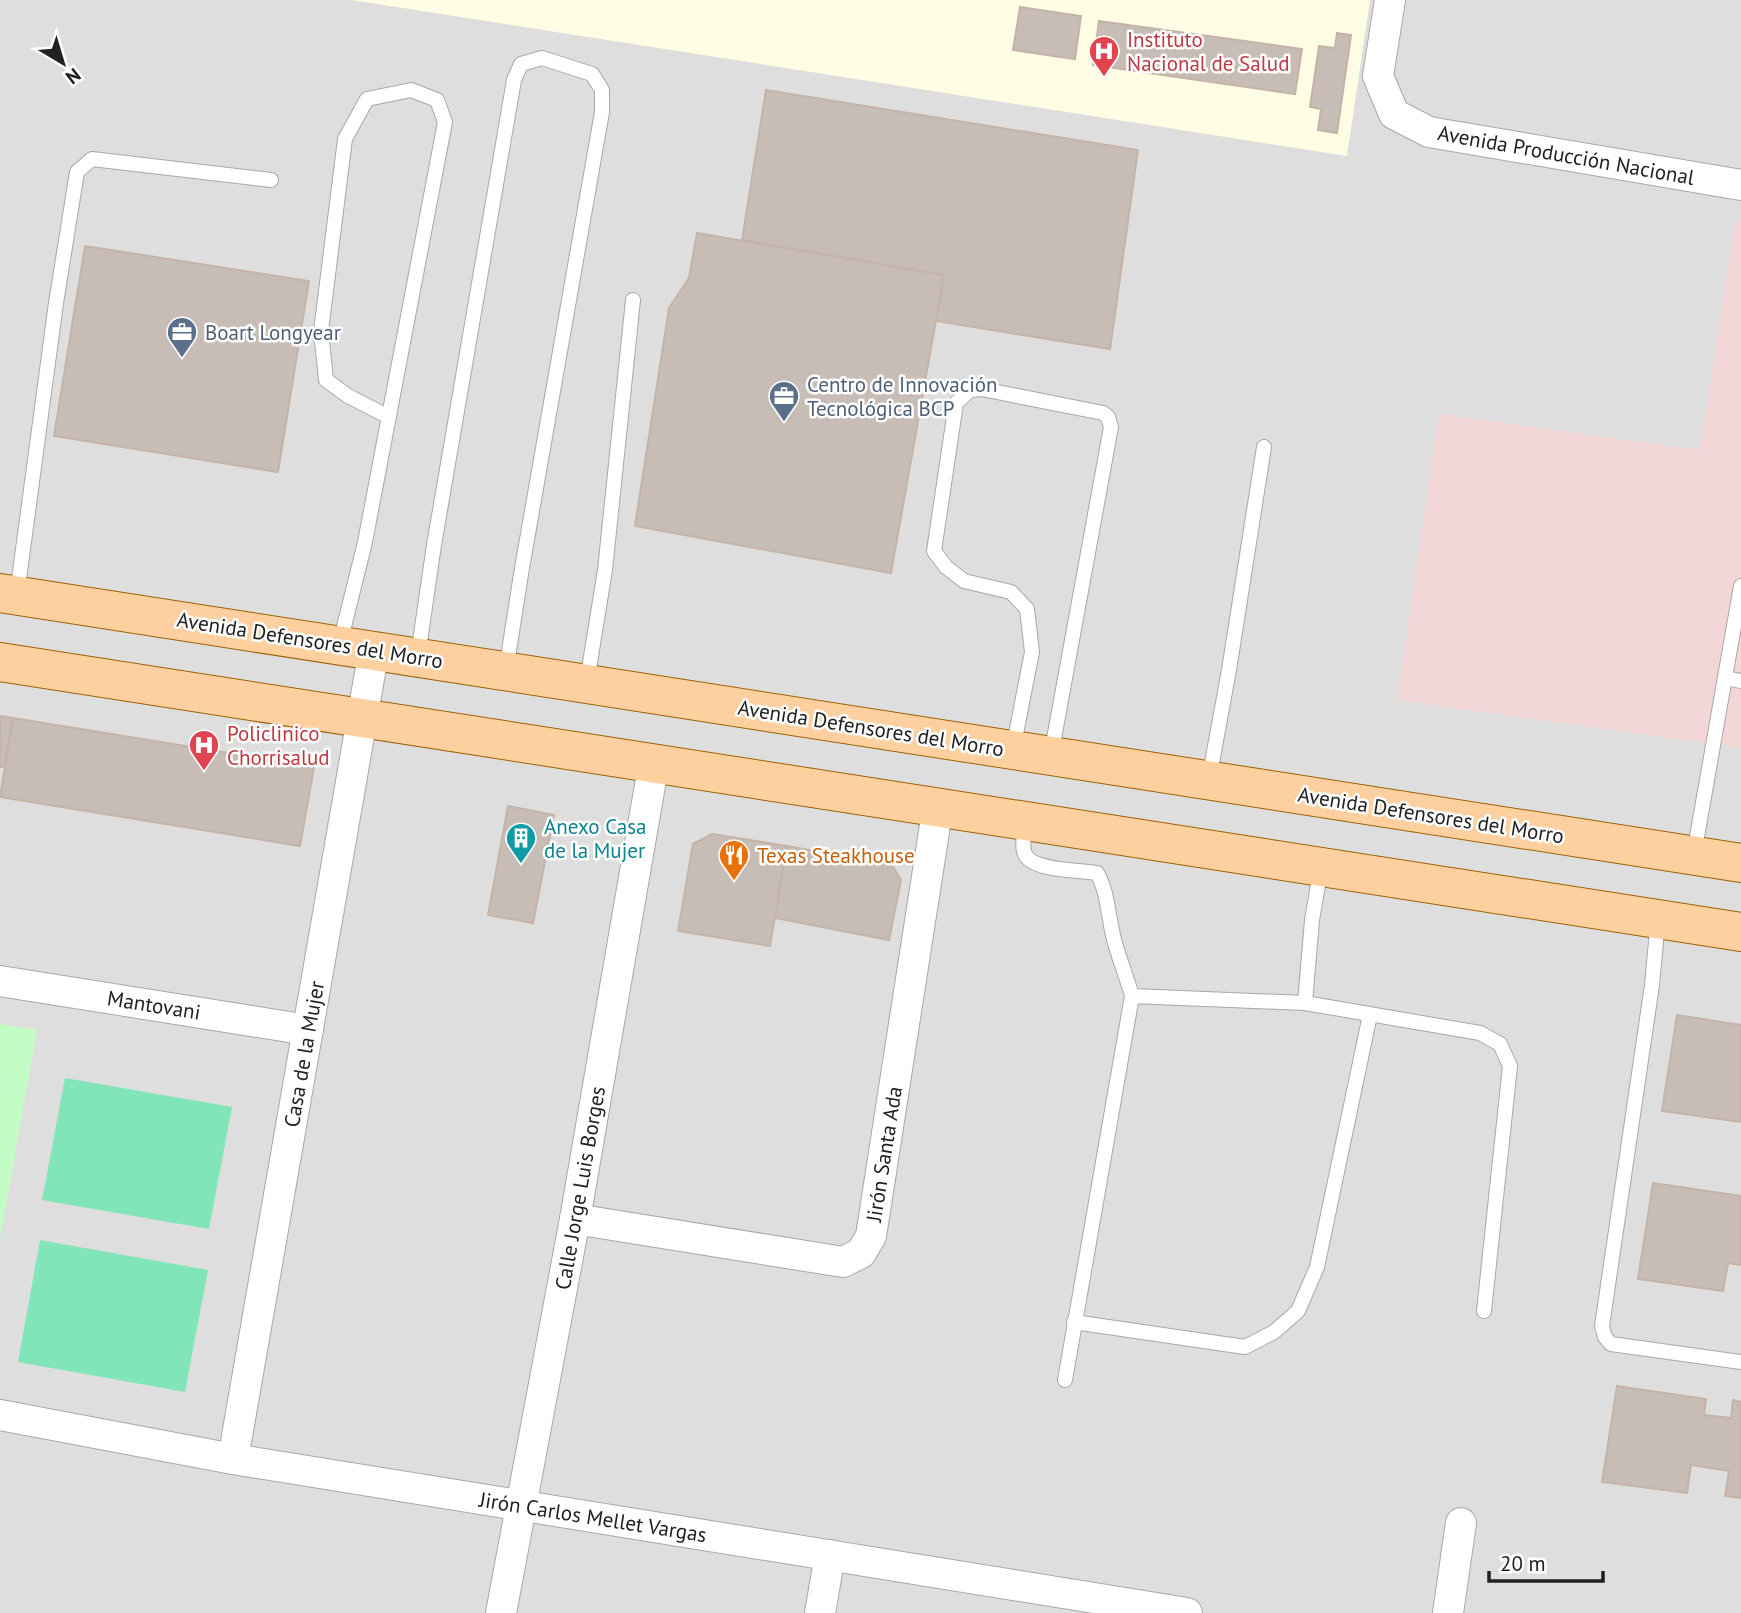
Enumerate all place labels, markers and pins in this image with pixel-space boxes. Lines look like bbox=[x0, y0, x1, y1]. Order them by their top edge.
place label: Instituto Nacional de Salud bbox=[1127, 26, 1289, 77]
hospital icon: Instituto Nacional de Salud bbox=[1087, 34, 1121, 78]
office icon: Boart Longyear bbox=[165, 315, 199, 359]
place label: Boart Longyear bbox=[205, 319, 341, 346]
place label: Centro de Innovación Tecnológica BCP bbox=[807, 371, 998, 422]
office icon: Centro de Innovación Tecnológica BCP bbox=[767, 379, 801, 423]
place label: Policlinico Chorrisalud bbox=[227, 720, 330, 771]
hospital icon: Policlinico Chorrisalud bbox=[187, 728, 221, 772]
place label: Anexo Casa de la Mujer bbox=[544, 813, 646, 864]
building icon: Anexo Casa de la Mujer bbox=[504, 821, 538, 865]
restaurant icon: Texas Steakhouse bbox=[717, 838, 751, 882]
place label: Texas Steakhouse bbox=[757, 842, 915, 869]

